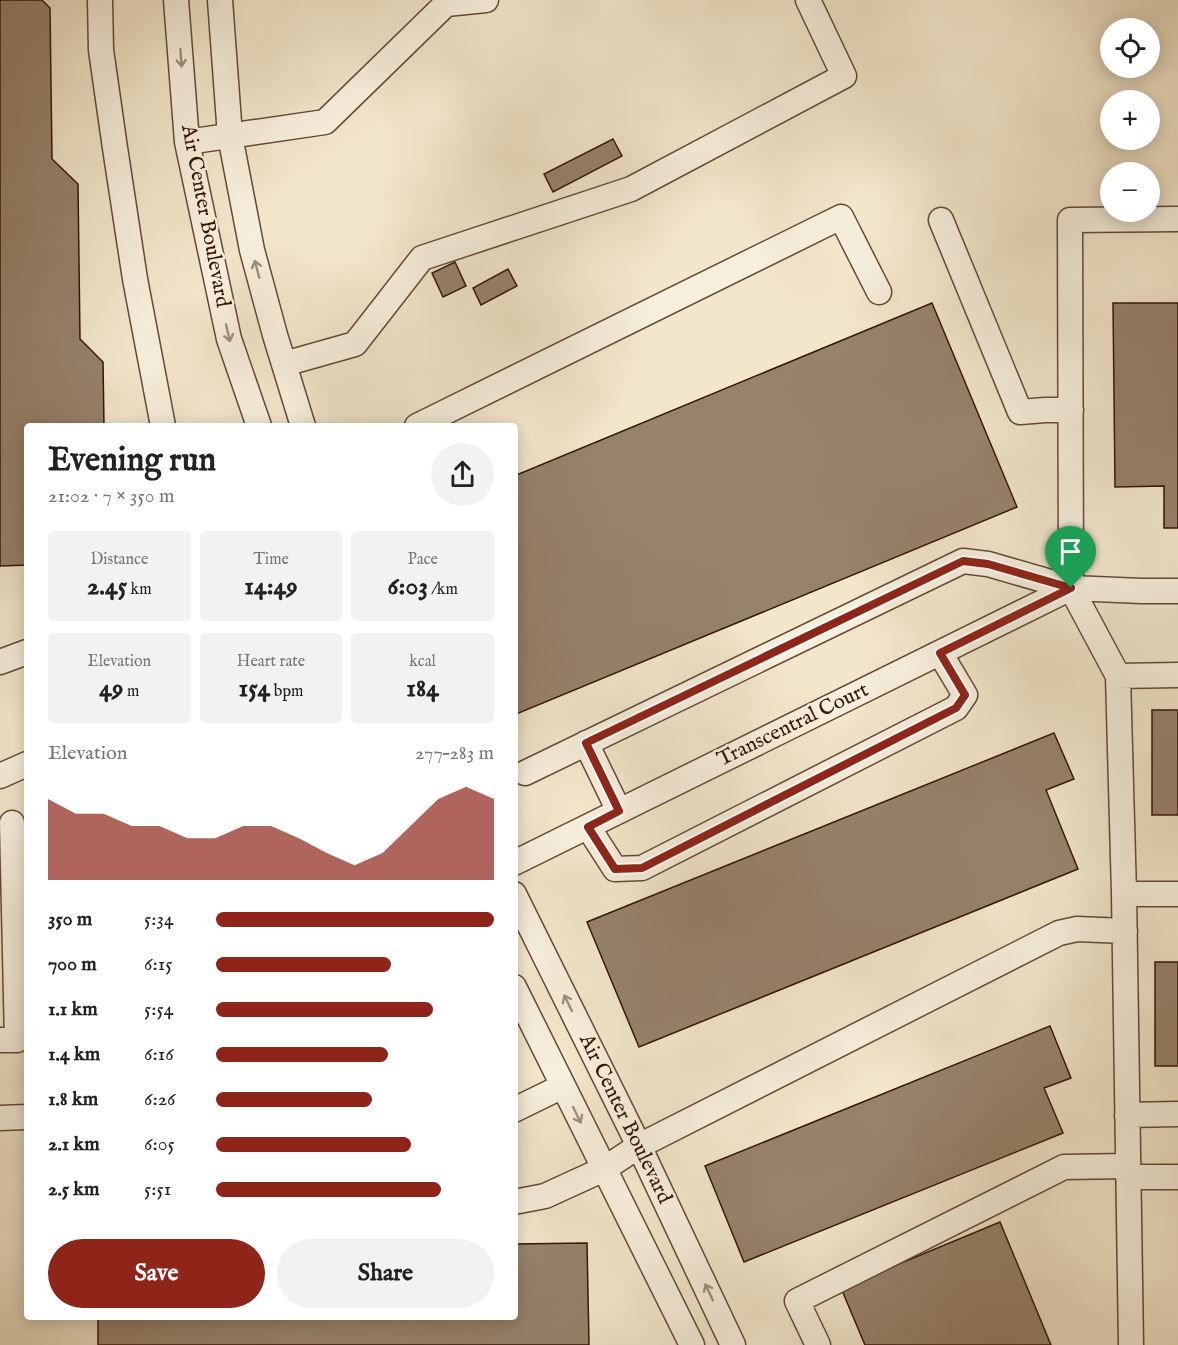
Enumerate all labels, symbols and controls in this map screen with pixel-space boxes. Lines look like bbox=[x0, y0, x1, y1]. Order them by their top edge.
map controls bbox=[1100, 18, 1160, 222]
button: locate bbox=[1100, 18, 1160, 78]
one-way arrow bbox=[176, 48, 187, 68]
button: + bbox=[1100, 90, 1160, 150]
street label: Air Center Boulevard bbox=[174, 121, 236, 310]
button: − bbox=[1100, 162, 1160, 222]
one-way arrow bbox=[251, 260, 262, 279]
one-way arrow bbox=[222, 323, 234, 342]
text: Evening run bbox=[48, 440, 216, 482]
button: share bbox=[431, 443, 494, 506]
text: 21:02 · 7 × 350 m bbox=[48, 484, 174, 509]
pin bbox=[1045, 526, 1096, 588]
icon: arrive bbox=[1054, 535, 1087, 568]
text: Distance bbox=[90, 550, 148, 570]
text: Time bbox=[253, 550, 289, 570]
text: Pace bbox=[408, 550, 438, 570]
text: 2.45 bbox=[87, 570, 127, 603]
text: 14:49 bbox=[244, 570, 298, 603]
text: 6:03 bbox=[388, 570, 428, 603]
text: km bbox=[127, 580, 152, 600]
text: /km bbox=[428, 580, 458, 600]
text: Elevation bbox=[88, 652, 151, 672]
text: Heart rate bbox=[237, 652, 305, 672]
text: kcal bbox=[409, 652, 436, 672]
text: 49 bbox=[99, 672, 123, 705]
text: 154 bbox=[239, 672, 270, 705]
text: 184 bbox=[406, 672, 439, 705]
street label: Transcentral Court bbox=[713, 677, 873, 773]
text: m bbox=[123, 682, 139, 702]
text: bpm bbox=[270, 682, 303, 702]
text: Elevation bbox=[48, 741, 127, 766]
text: 277–283 m bbox=[415, 741, 494, 766]
text: 350 m bbox=[48, 907, 92, 932]
text: 5:34 bbox=[144, 907, 174, 932]
text: 700 m bbox=[48, 952, 97, 977]
text: 6:15 bbox=[144, 952, 172, 977]
one-way arrow bbox=[562, 995, 574, 1013]
text: 1.1 km bbox=[48, 997, 98, 1022]
text: 5:54 bbox=[144, 997, 173, 1022]
street label: Air Center Boulevard bbox=[572, 1029, 678, 1209]
text: 1.4 km bbox=[48, 1042, 100, 1067]
text: 6:16 bbox=[144, 1042, 174, 1067]
text: 1.8 km bbox=[48, 1087, 98, 1112]
text: 6:26 bbox=[144, 1087, 176, 1112]
one-way arrow bbox=[572, 1106, 584, 1124]
text: 2.1 km bbox=[48, 1132, 100, 1157]
text: 6:05 bbox=[144, 1132, 175, 1157]
text: 2.5 km bbox=[48, 1177, 99, 1202]
text: 5:51 bbox=[144, 1177, 171, 1202]
button: Save bbox=[48, 1239, 265, 1308]
button: Share bbox=[277, 1239, 494, 1308]
one-way arrow bbox=[702, 1283, 714, 1301]

